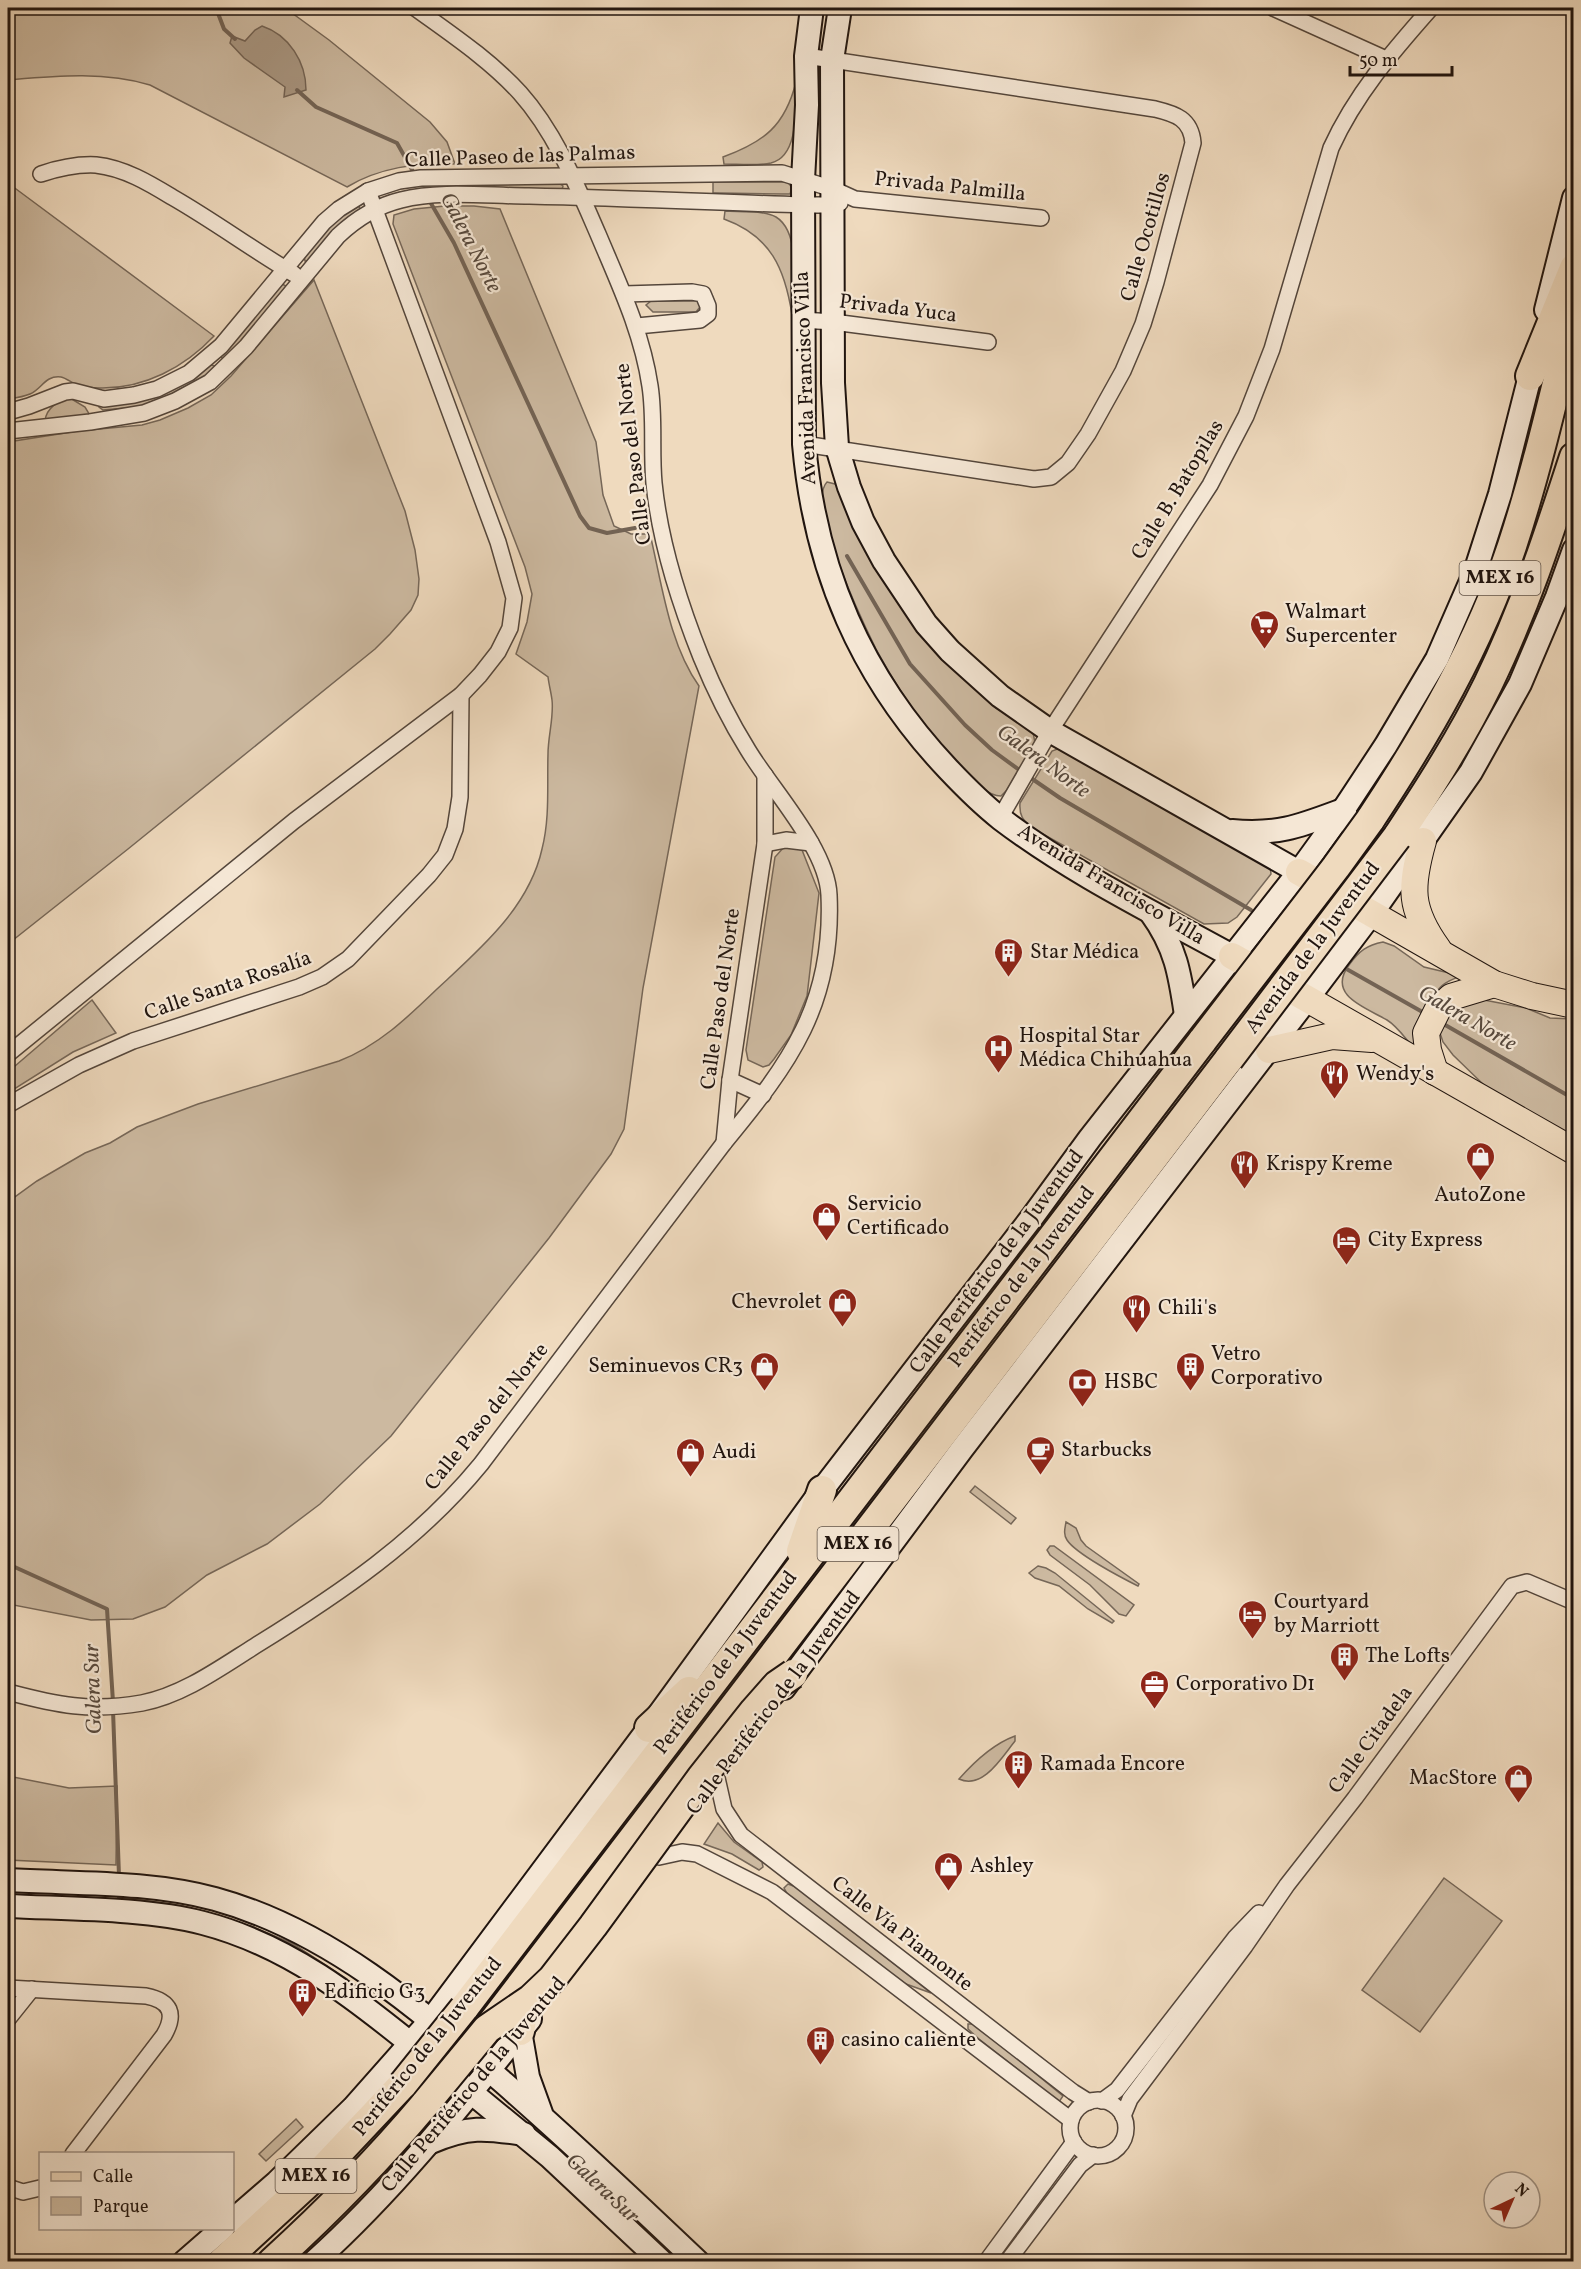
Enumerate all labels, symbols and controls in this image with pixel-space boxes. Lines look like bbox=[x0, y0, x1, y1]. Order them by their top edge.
scale bar bbox=[1350, 39, 1452, 77]
text: 50 m bbox=[1359, 49, 1398, 74]
street label: Calle Paseo de las Palmas bbox=[404, 138, 636, 176]
street label: Privada Palmilla bbox=[873, 165, 1027, 209]
street label: Calle Ocotillos bbox=[1114, 169, 1178, 305]
water label: Galera Norte bbox=[431, 187, 509, 299]
street label: Avenida Francisco Villa bbox=[788, 270, 824, 486]
street label: Privada Yuca bbox=[837, 287, 959, 331]
street label: Calle Paso del Norte bbox=[608, 361, 660, 547]
street label: Calle B. Batopilas bbox=[1125, 414, 1231, 566]
road number: MEX 16 bbox=[1460, 561, 1540, 595]
place label: Walmart Supercenter bbox=[1285, 598, 1397, 651]
supermarket icon: Walmart Supercenter bbox=[1248, 608, 1280, 650]
water label: Galera Norte bbox=[990, 717, 1096, 807]
street label: Avenida Francisco Villa bbox=[1012, 817, 1210, 953]
street label: Avenida de la Juventud bbox=[1238, 856, 1388, 1040]
street label: Calle Paso del Norte bbox=[694, 906, 748, 1092]
building icon: Star Médica bbox=[993, 936, 1025, 978]
place label: Star Médica bbox=[1030, 938, 1140, 967]
street label: Calle Santa Rosalía bbox=[140, 944, 316, 1028]
water label: Galera Norte bbox=[1412, 978, 1522, 1060]
place label: Hospital Star Médica Chihuahua bbox=[1019, 1022, 1192, 1075]
hospital icon: Hospital Star Médica Chihuahua bbox=[982, 1032, 1014, 1074]
restaurant icon: Wendy's bbox=[1319, 1058, 1351, 1100]
place label: Wendy's bbox=[1356, 1060, 1434, 1089]
shop icon: AutoZone bbox=[1464, 1140, 1496, 1182]
street label: Calle Periférico de la Juventud bbox=[904, 1145, 1090, 1379]
restaurant icon: Krispy Kreme bbox=[1229, 1148, 1261, 1190]
place label: Krispy Kreme bbox=[1266, 1150, 1393, 1179]
street label: Periférico de la Juventud bbox=[943, 1181, 1101, 1373]
place label: AutoZone bbox=[1434, 1181, 1526, 1210]
place label: Servicio Certificado bbox=[847, 1190, 949, 1243]
shop icon: Servicio Certificado bbox=[810, 1200, 842, 1242]
hotel icon: City Express bbox=[1331, 1224, 1363, 1266]
place label: City Express bbox=[1368, 1226, 1483, 1255]
shop icon: Chevrolet bbox=[827, 1286, 859, 1328]
place label: Chevrolet bbox=[732, 1288, 822, 1317]
restaurant icon: Chili's bbox=[1121, 1292, 1153, 1334]
place label: Chili's bbox=[1158, 1294, 1217, 1323]
street label: Calle Paso del Norte bbox=[418, 1337, 556, 1497]
place label: Vetro Corporativo bbox=[1211, 1340, 1323, 1393]
shop icon: Seminuevos CR3 bbox=[748, 1350, 780, 1392]
building icon: Vetro Corporativo bbox=[1174, 1350, 1206, 1392]
place label: Seminuevos CR3 bbox=[588, 1352, 743, 1381]
bank icon: HSBC bbox=[1067, 1366, 1099, 1408]
place label: HSBC bbox=[1104, 1368, 1158, 1397]
cafe icon: Starbucks bbox=[1024, 1434, 1056, 1476]
shop icon: Audi bbox=[675, 1436, 707, 1478]
place label: Starbucks bbox=[1061, 1436, 1152, 1465]
place label: Audi bbox=[712, 1438, 756, 1467]
road number: MEX 16 bbox=[818, 1527, 898, 1561]
street label: Periférico de la Juventud bbox=[647, 1565, 805, 1761]
street label: Calle Periférico de la Juventud bbox=[680, 1585, 868, 1821]
place label: Courtyard by Marriott bbox=[1274, 1588, 1380, 1641]
hotel icon: Courtyard by Marriott bbox=[1237, 1598, 1269, 1640]
building icon: The Lofts bbox=[1328, 1640, 1360, 1682]
water label: Galera Sur bbox=[77, 1642, 111, 1735]
place label: The Lofts bbox=[1365, 1642, 1450, 1671]
office icon: Corporativo D1 bbox=[1139, 1668, 1171, 1710]
place label: Corporativo D1 bbox=[1176, 1670, 1315, 1699]
street label: Calle Citadela bbox=[1322, 1680, 1420, 1800]
building icon: Ramada Encore bbox=[1003, 1748, 1035, 1790]
place label: Ramada Encore bbox=[1040, 1750, 1185, 1779]
shop icon: MacStore bbox=[1502, 1762, 1534, 1804]
place label: MacStore bbox=[1409, 1764, 1497, 1793]
shop icon: Ashley bbox=[933, 1850, 965, 1892]
place label: Ashley bbox=[970, 1852, 1034, 1881]
street label: Calle Vía Piamonte bbox=[825, 1869, 979, 1999]
street label: Periférico de la Juventud bbox=[346, 1951, 510, 2143]
street label: Calle Periférico de la Juventud bbox=[375, 1971, 573, 2199]
building icon: Edificio G3 bbox=[287, 1976, 319, 2018]
place label: Edificio G3 bbox=[324, 1978, 425, 2007]
building icon: casino caliente bbox=[804, 2024, 836, 2066]
place label: casino caliente bbox=[841, 2026, 976, 2055]
water label: Galera Sur bbox=[558, 2147, 646, 2232]
legend bbox=[39, 2152, 234, 2230]
road number: MEX 16 bbox=[276, 2159, 356, 2193]
text: Calle bbox=[93, 2165, 133, 2190]
north arrow bbox=[1482, 2170, 1542, 2230]
text: N bbox=[1509, 2179, 1533, 2203]
text: Parque bbox=[93, 2195, 148, 2220]

